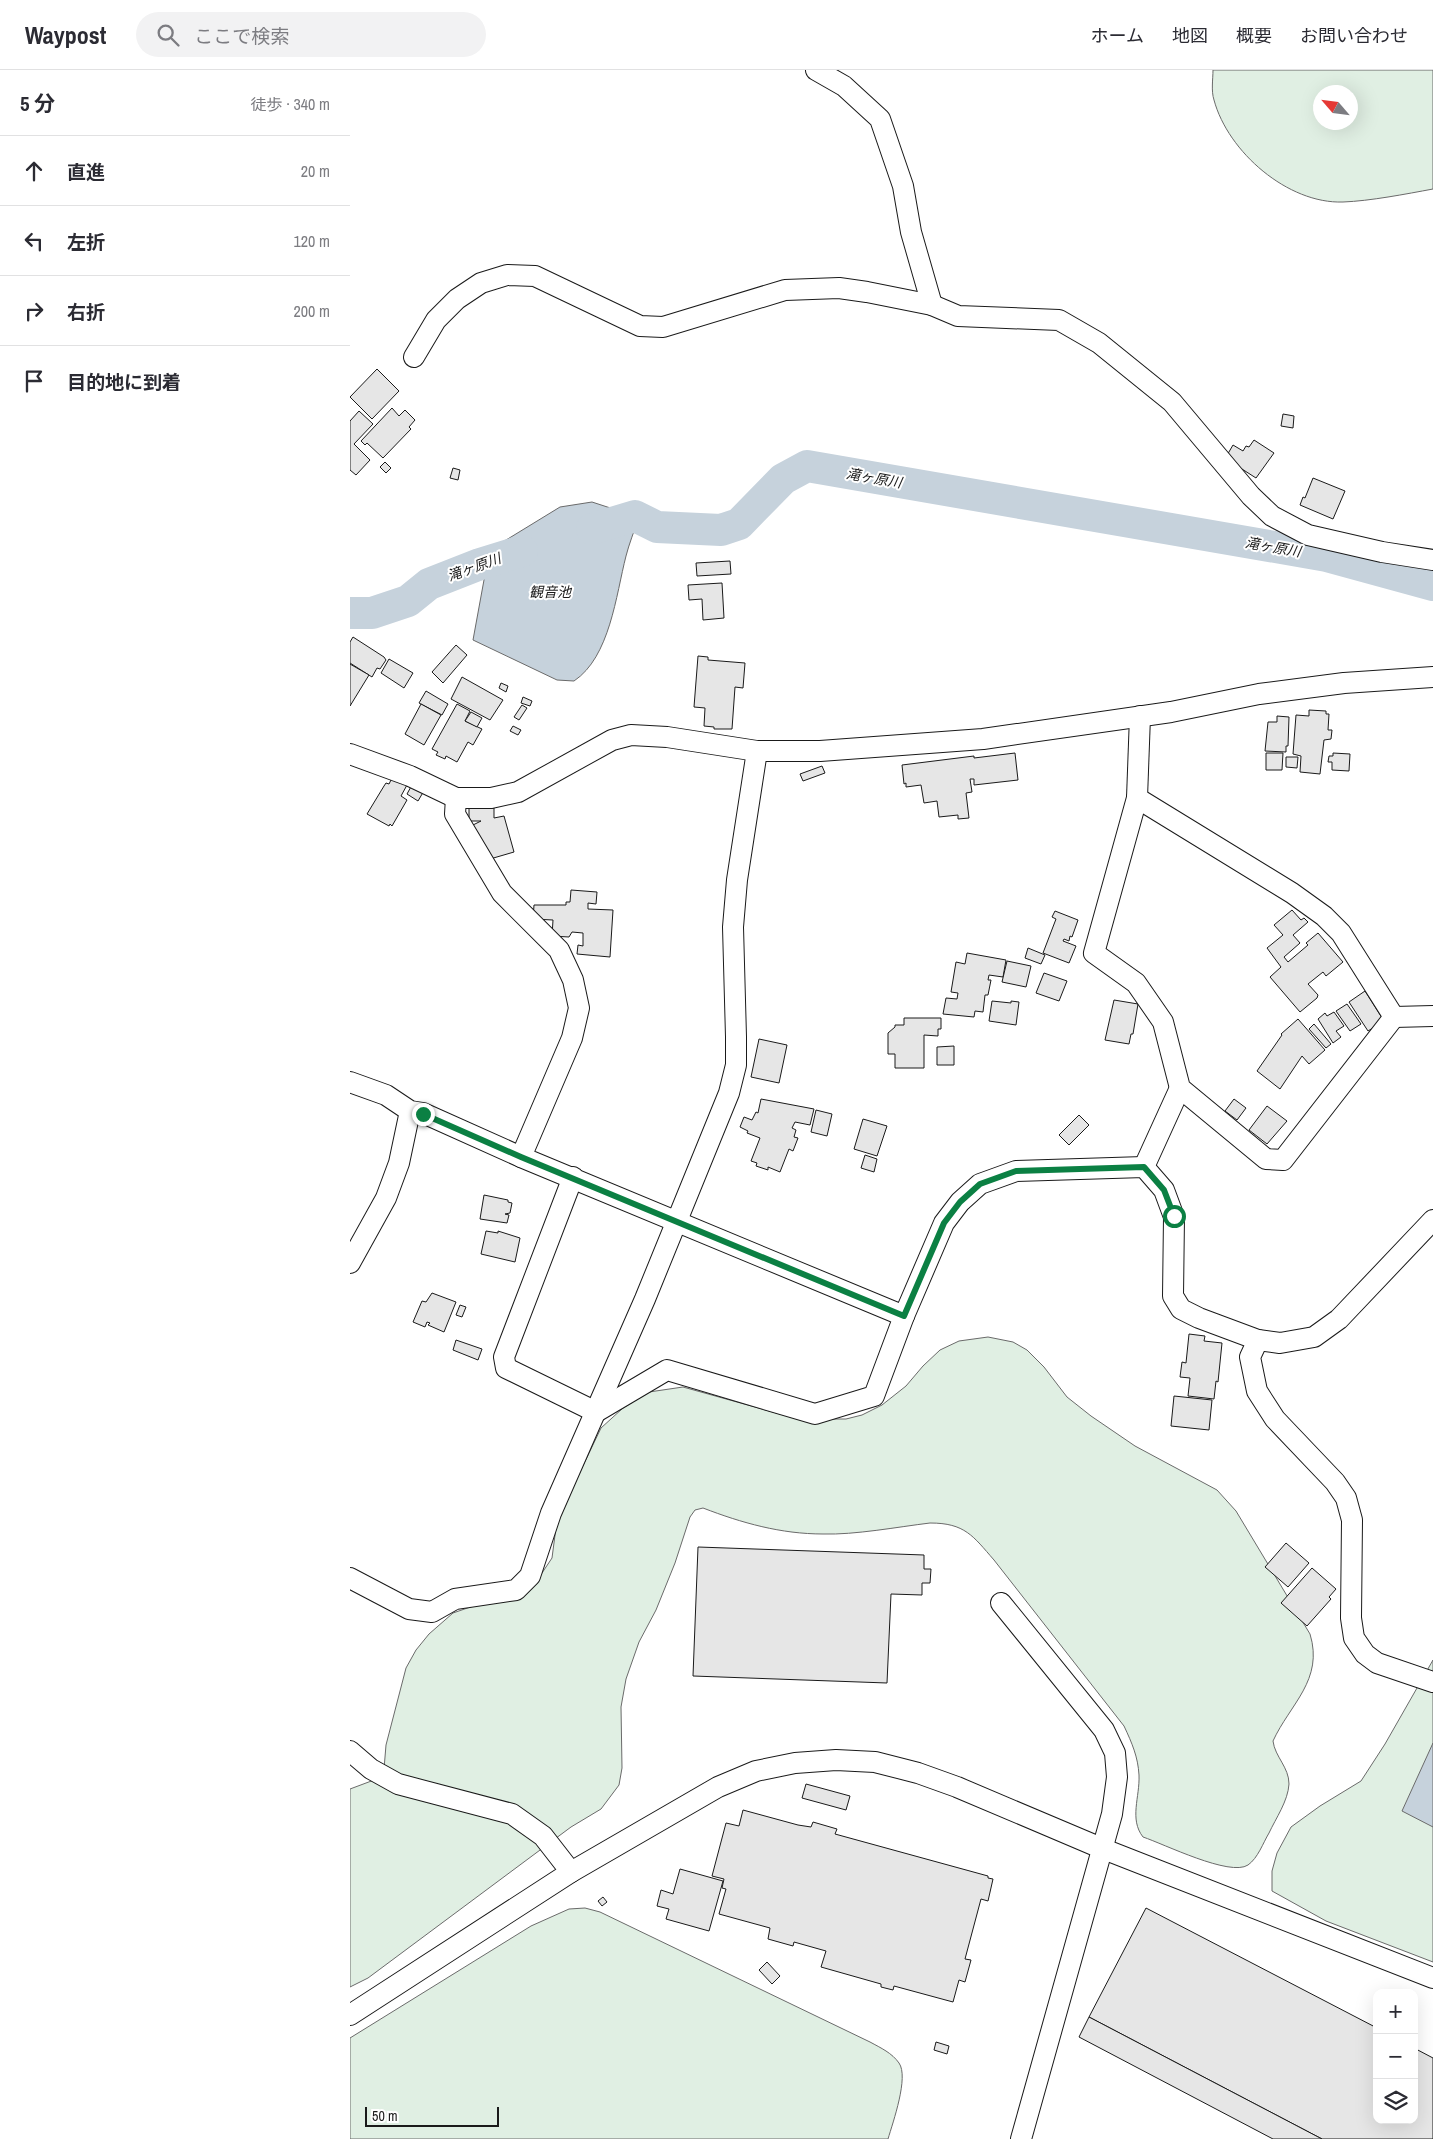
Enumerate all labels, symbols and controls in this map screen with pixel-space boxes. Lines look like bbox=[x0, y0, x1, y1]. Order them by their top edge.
search box bbox=[136, 12, 486, 57]
text: Waypost bbox=[25, 19, 106, 51]
icon: search bbox=[154, 21, 182, 49]
text: ここで検索 bbox=[194, 23, 289, 49]
text: ホーム bbox=[1091, 23, 1144, 48]
text: 地図 bbox=[1172, 23, 1208, 48]
text: 概要 bbox=[1236, 23, 1272, 48]
text: お問い合わせ bbox=[1300, 23, 1408, 48]
north arrow bbox=[1313, 85, 1358, 130]
text: 5 分 bbox=[20, 89, 55, 118]
text: 徒歩 · 340 m bbox=[251, 93, 330, 115]
icon: ahead bbox=[20, 157, 48, 185]
text: 直進 bbox=[67, 159, 105, 185]
text: 20 m bbox=[301, 160, 330, 182]
icon: left bbox=[20, 227, 48, 255]
text: 左折 bbox=[67, 229, 105, 255]
text: 120 m bbox=[294, 230, 330, 252]
icon: right bbox=[20, 297, 48, 325]
text: 右折 bbox=[67, 299, 105, 325]
text: 200 m bbox=[294, 300, 330, 322]
icon: arrive bbox=[20, 367, 48, 395]
text: 目的地に到着 bbox=[67, 369, 181, 395]
water label: 滝ヶ原川 bbox=[845, 464, 905, 492]
water label: 滝ヶ原川 bbox=[1244, 533, 1304, 561]
water label: 滝ヶ原川 bbox=[445, 548, 505, 585]
water label: 観音池 bbox=[529, 583, 573, 601]
route end bbox=[412, 1103, 435, 1126]
route start bbox=[1163, 1205, 1186, 1228]
map controls bbox=[1373, 1989, 1418, 2124]
button: + bbox=[1373, 1989, 1418, 2034]
button: − bbox=[1373, 2034, 1418, 2079]
button: layers bbox=[1373, 2079, 1418, 2124]
scale bar bbox=[365, 2104, 499, 2127]
text: 50 m bbox=[372, 2107, 398, 2125]

